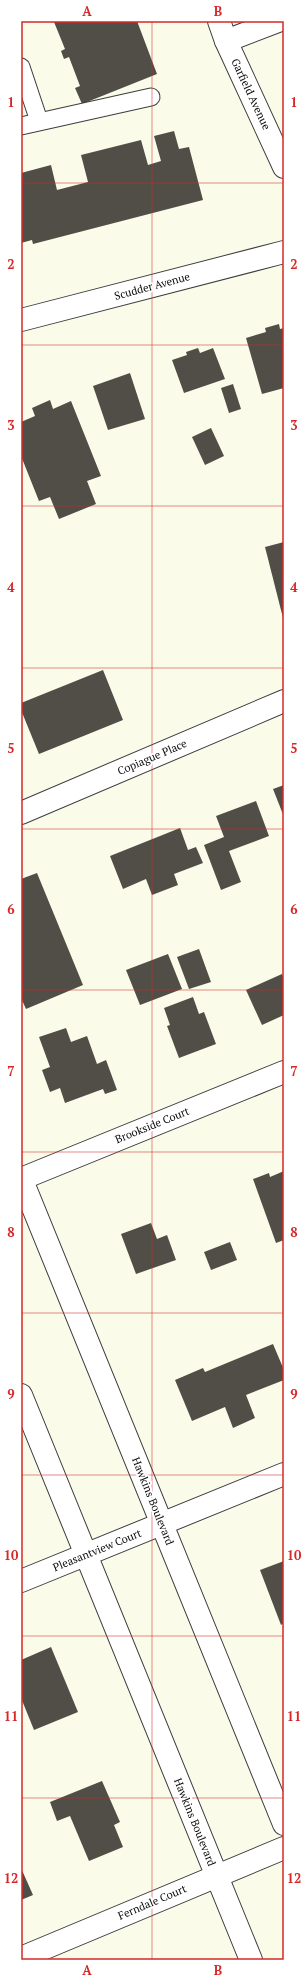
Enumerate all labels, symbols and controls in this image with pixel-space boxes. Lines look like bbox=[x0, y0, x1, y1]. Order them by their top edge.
text: A bbox=[82, 2, 92, 20]
text: B bbox=[214, 2, 222, 20]
street label: Garfield Avenue bbox=[228, 56, 274, 132]
text: 1 bbox=[7, 93, 15, 111]
text: 1 bbox=[290, 93, 298, 111]
text: 2 bbox=[7, 255, 15, 273]
text: 2 bbox=[290, 255, 298, 273]
street label: Scudder Avenue bbox=[113, 269, 192, 303]
text: 3 bbox=[7, 416, 15, 434]
text: 3 bbox=[290, 416, 298, 434]
text: 4 bbox=[7, 578, 15, 596]
text: 4 bbox=[290, 578, 298, 596]
street label: Copiague Place bbox=[115, 736, 189, 778]
text: 5 bbox=[7, 739, 15, 757]
text: 5 bbox=[290, 739, 298, 757]
text: 6 bbox=[7, 900, 15, 918]
text: 6 bbox=[290, 900, 298, 918]
text: 7 bbox=[7, 1062, 15, 1080]
text: 7 bbox=[290, 1062, 298, 1080]
street label: Brookside Court bbox=[113, 1104, 191, 1146]
text: 8 bbox=[7, 1223, 15, 1241]
text: 8 bbox=[290, 1223, 298, 1241]
text: 9 bbox=[7, 1385, 15, 1403]
text: 9 bbox=[290, 1385, 298, 1403]
street label: Hawkins Boulevard bbox=[129, 1455, 177, 1547]
street label: Pleasantview Court bbox=[51, 1526, 143, 1574]
text: 10 bbox=[4, 1546, 19, 1564]
text: 10 bbox=[287, 1546, 302, 1564]
text: 11 bbox=[4, 1707, 18, 1725]
text: 11 bbox=[287, 1707, 301, 1725]
street label: Hawkins Boulevard bbox=[171, 1776, 219, 1868]
text: 12 bbox=[4, 1869, 18, 1887]
text: 12 bbox=[287, 1869, 301, 1887]
street label: Ferndale Court bbox=[116, 1881, 188, 1923]
text: A bbox=[82, 1961, 92, 1979]
text: B bbox=[214, 1961, 222, 1979]

